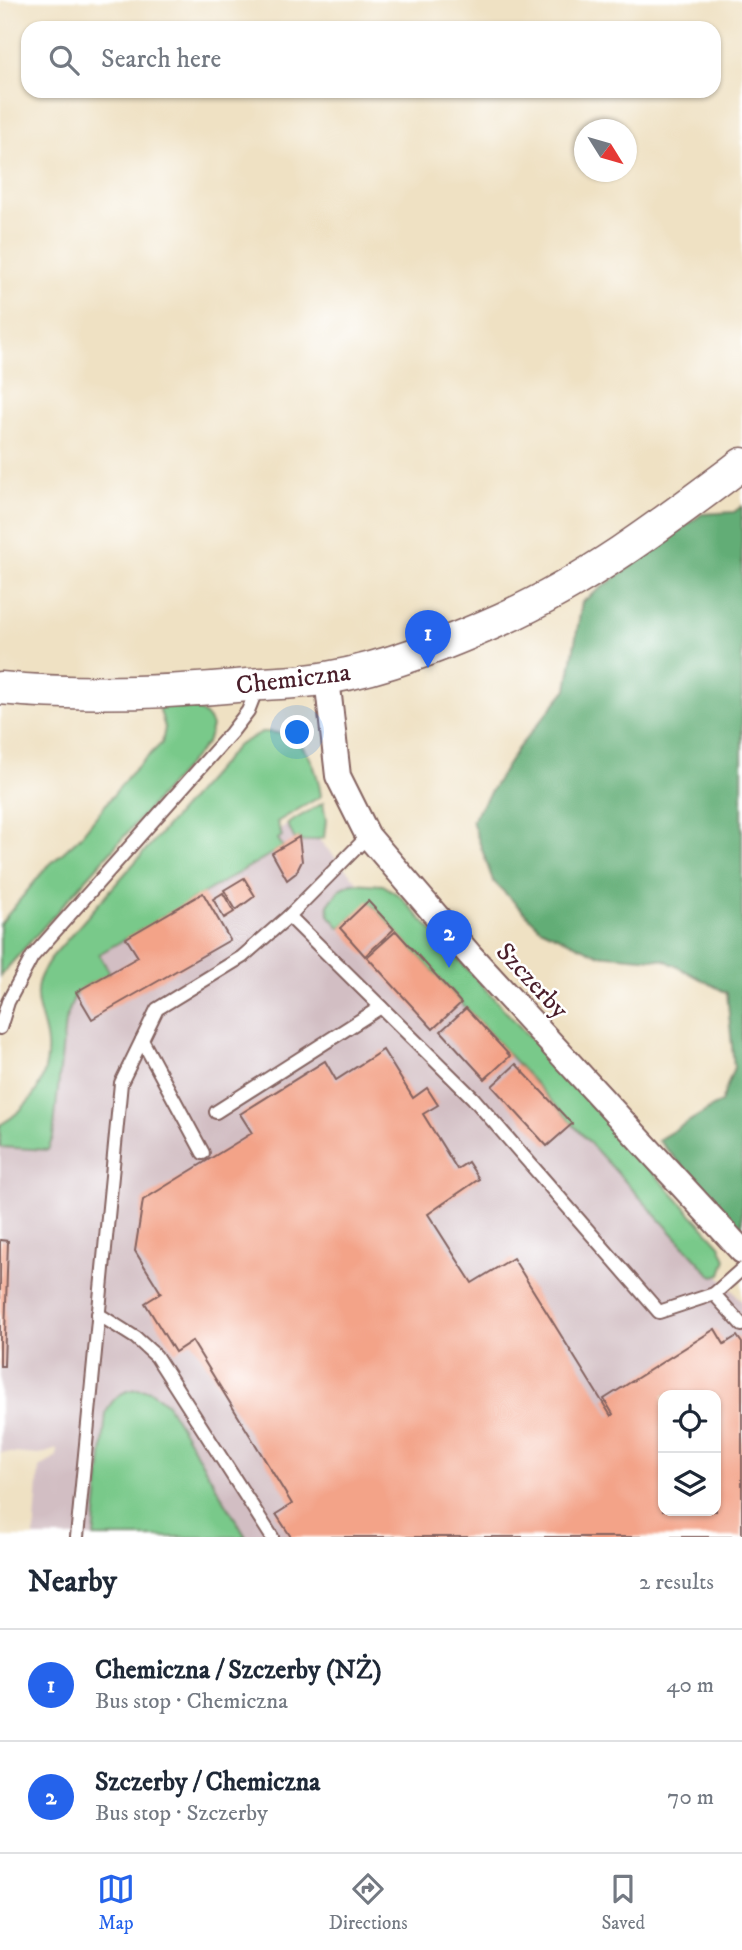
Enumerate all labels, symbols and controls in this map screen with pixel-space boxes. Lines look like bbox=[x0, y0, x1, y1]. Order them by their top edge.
search box bbox=[21, 21, 721, 98]
icon: search bbox=[45, 41, 83, 79]
text: Search here bbox=[101, 43, 221, 76]
north arrow bbox=[574, 119, 637, 182]
pin: 1 bbox=[405, 610, 451, 668]
street label: Chemiczna bbox=[234, 656, 352, 703]
your location bbox=[280, 715, 314, 749]
pin: 2 bbox=[426, 910, 472, 968]
street label: Szczerby bbox=[488, 936, 576, 1026]
map controls bbox=[658, 1390, 721, 1516]
button: locate bbox=[658, 1390, 721, 1453]
button: layers bbox=[658, 1453, 721, 1516]
text: Nearby bbox=[28, 1564, 117, 1601]
text: 2 results bbox=[639, 1568, 714, 1597]
text: Chemiczna / Szczerby (NŻ) bbox=[95, 1654, 381, 1687]
text: 1 bbox=[47, 1671, 55, 1700]
text: 40 m bbox=[666, 1671, 714, 1700]
text: Bus stop · Chemiczna bbox=[95, 1687, 288, 1716]
text: Szczerby / Chemiczna bbox=[95, 1766, 320, 1799]
text: 2 bbox=[45, 1783, 57, 1812]
text: 70 m bbox=[667, 1783, 714, 1812]
text: Bus stop · Szczerby bbox=[95, 1799, 268, 1828]
tab: Map bbox=[97, 1870, 135, 1935]
tab: Directions bbox=[329, 1870, 408, 1935]
tab: Saved bbox=[601, 1870, 645, 1935]

